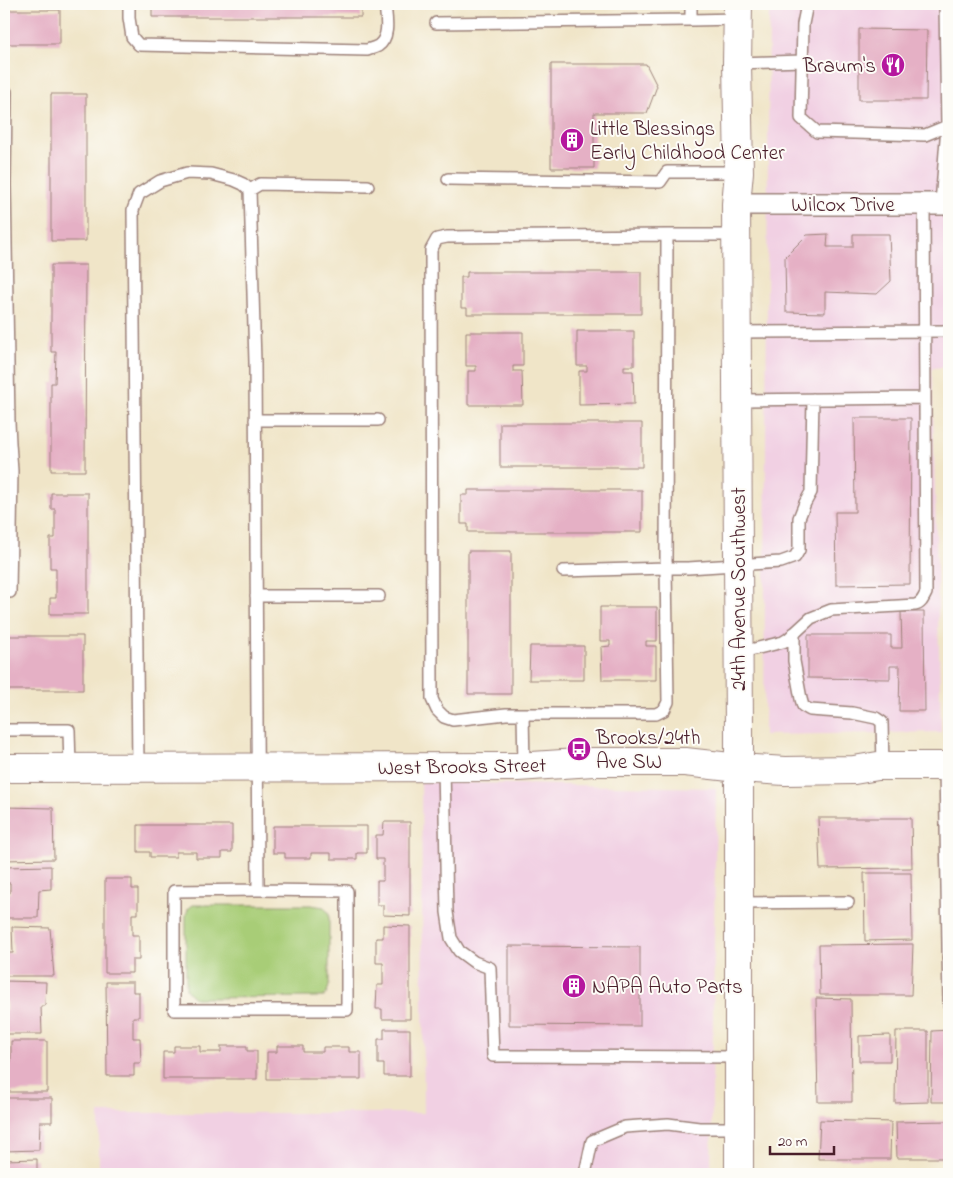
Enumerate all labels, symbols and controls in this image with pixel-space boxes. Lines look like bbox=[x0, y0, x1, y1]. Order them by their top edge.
place label: Braum's bbox=[802, 52, 876, 82]
restaurant icon: Braum's bbox=[880, 52, 906, 78]
place label: Little Blessings Early Childhood Center bbox=[590, 115, 785, 171]
building icon: Little Blessings Early Childhood Center bbox=[559, 127, 585, 153]
street label: Wilcox Drive bbox=[791, 191, 895, 221]
street label: 24th Avenue Southwest bbox=[725, 487, 755, 691]
place label: Brooks/24th Ave SW bbox=[595, 724, 700, 778]
bus stop icon: Brooks/24th Ave SW bbox=[566, 736, 592, 762]
street label: West Brooks Street bbox=[377, 752, 547, 784]
building icon: NAPA Auto Parts bbox=[561, 973, 587, 999]
place label: NAPA Auto Parts bbox=[592, 973, 743, 1003]
scale bar bbox=[770, 1123, 834, 1155]
text: 20 m bbox=[778, 1131, 808, 1153]

